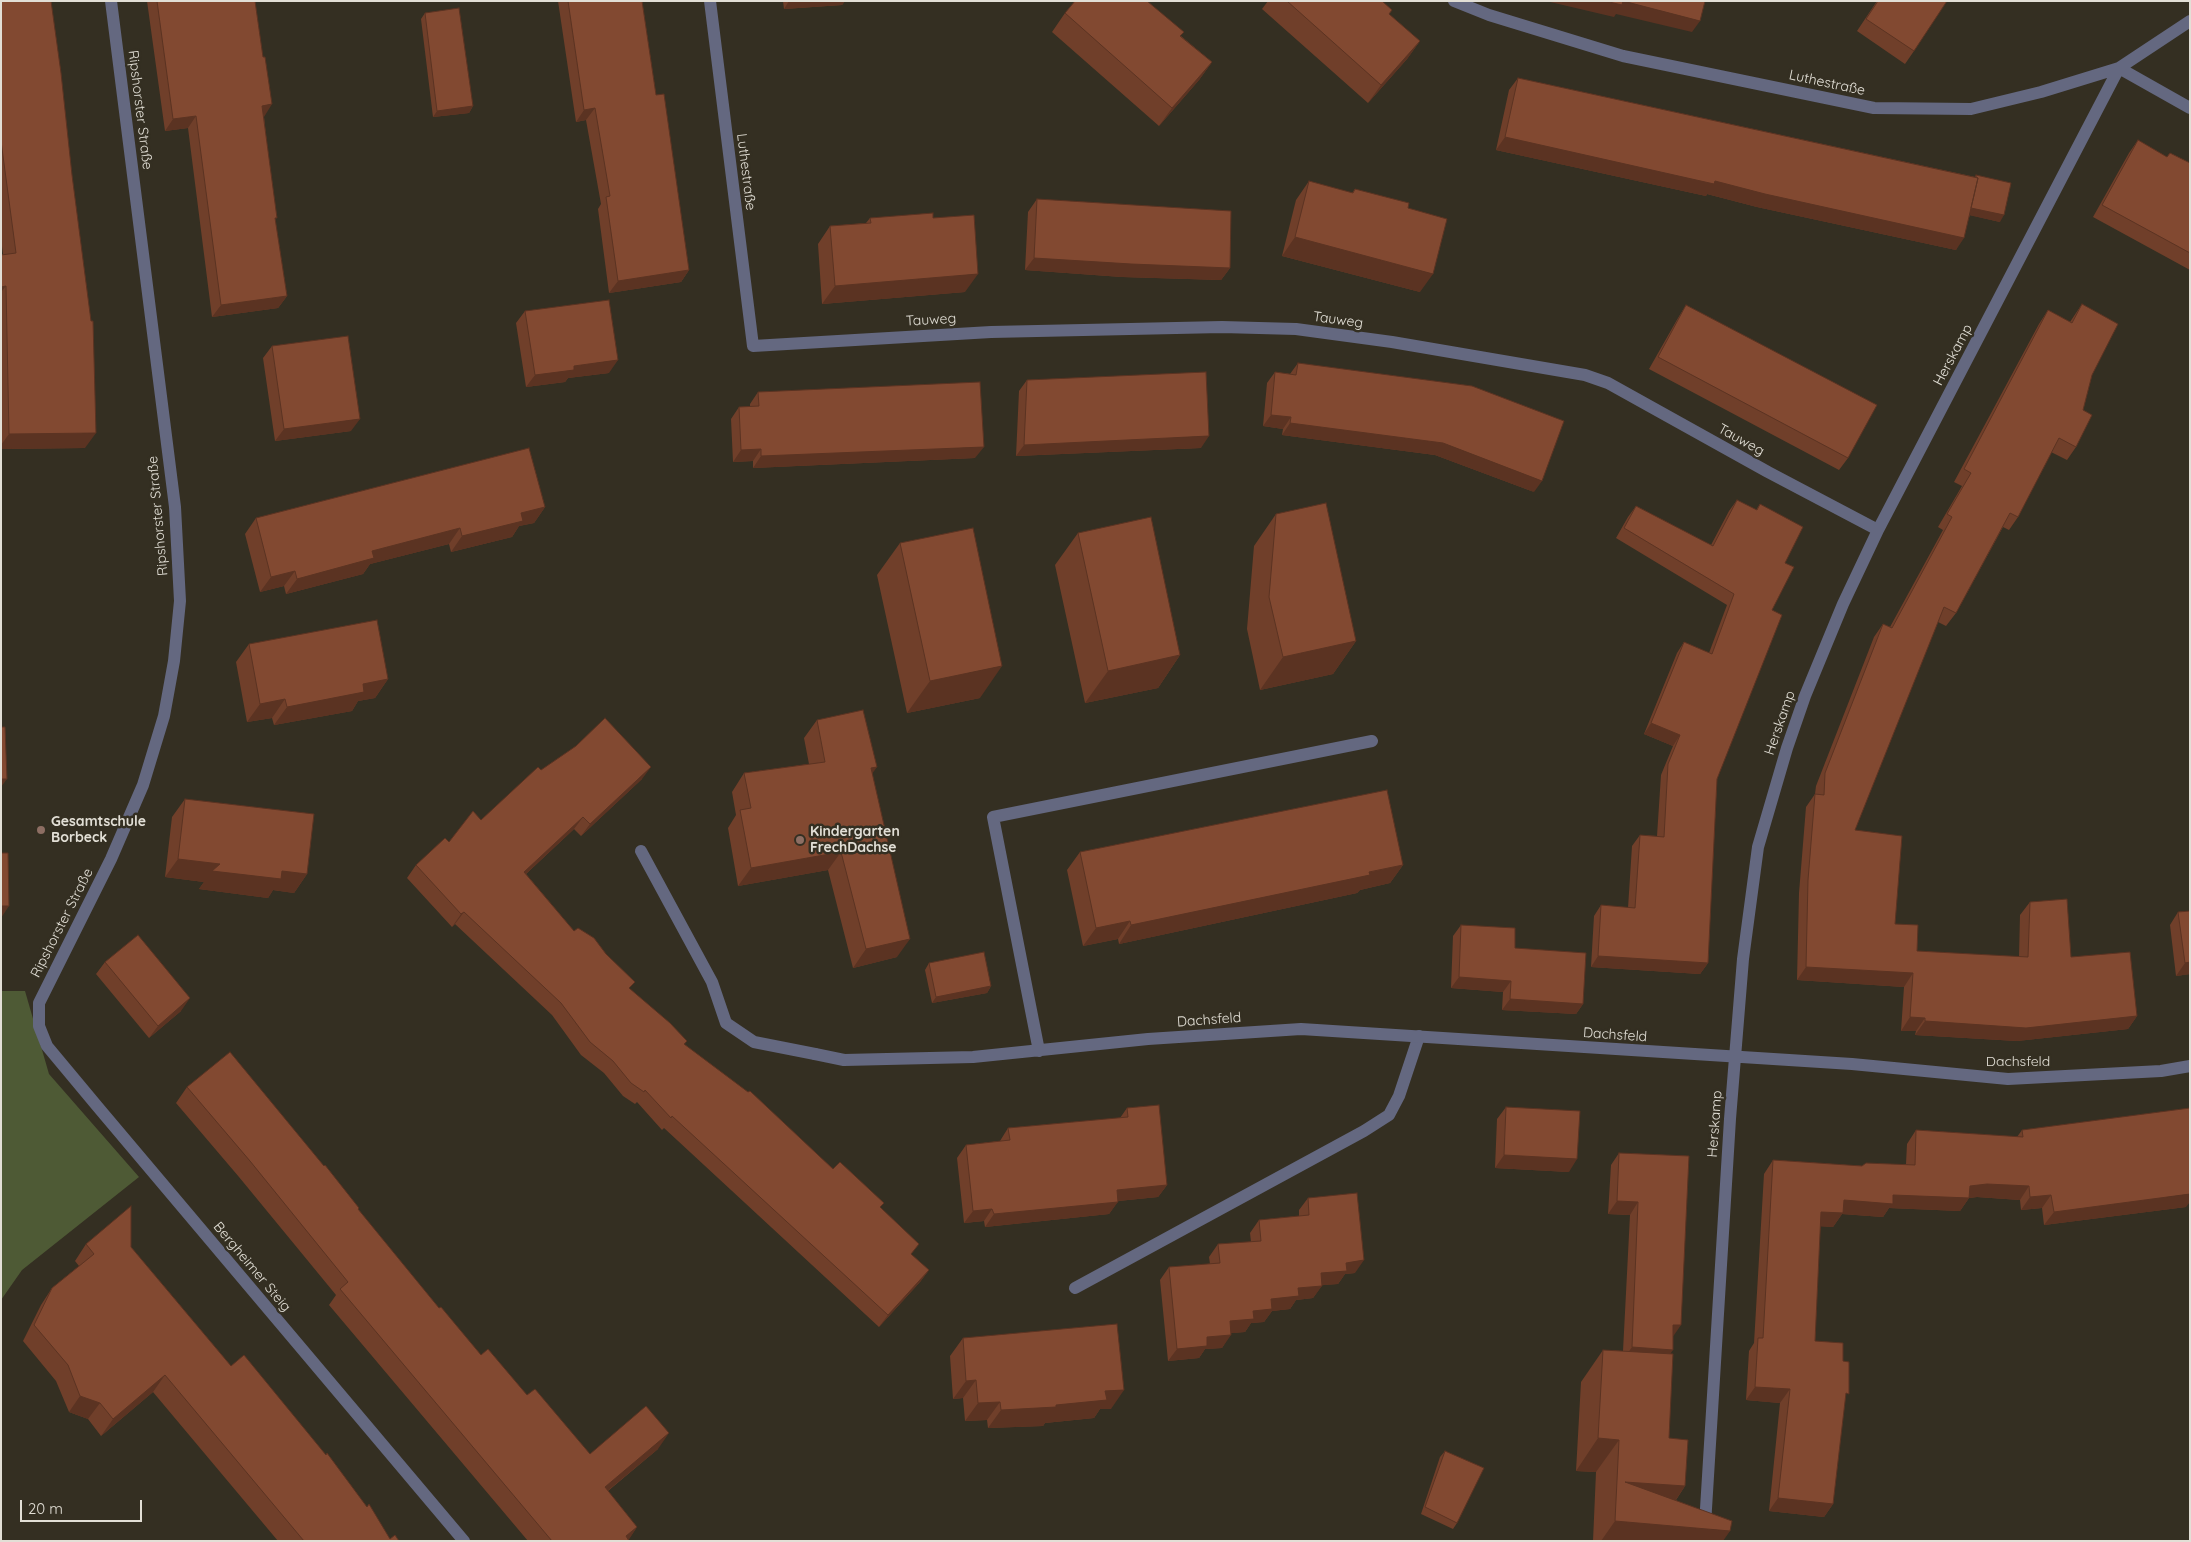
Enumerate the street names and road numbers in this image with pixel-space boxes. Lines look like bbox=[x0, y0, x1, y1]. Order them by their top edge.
street label: Ripshorster Straße bbox=[124, 49, 156, 171]
street label: Luthestraße bbox=[1787, 67, 1867, 99]
street label: Luthestraße bbox=[733, 133, 759, 211]
street label: Tauweg bbox=[1312, 308, 1364, 332]
street label: Tauweg bbox=[905, 310, 957, 330]
street label: Herskamp bbox=[1930, 321, 1976, 389]
street label: Tauweg bbox=[1715, 420, 1767, 460]
street label: Ripshorster Straße bbox=[144, 455, 172, 577]
street label: Herskamp bbox=[1761, 689, 1799, 757]
street label: Ripshorster Straße bbox=[27, 866, 97, 980]
street label: Dachsfeld bbox=[1176, 1009, 1242, 1031]
street label: Dachsfeld bbox=[1582, 1024, 1648, 1046]
street label: Dachsfeld bbox=[1986, 1054, 2050, 1070]
street label: Herskamp bbox=[1704, 1090, 1726, 1158]
street label: Bergheimer Steig bbox=[210, 1219, 294, 1315]

